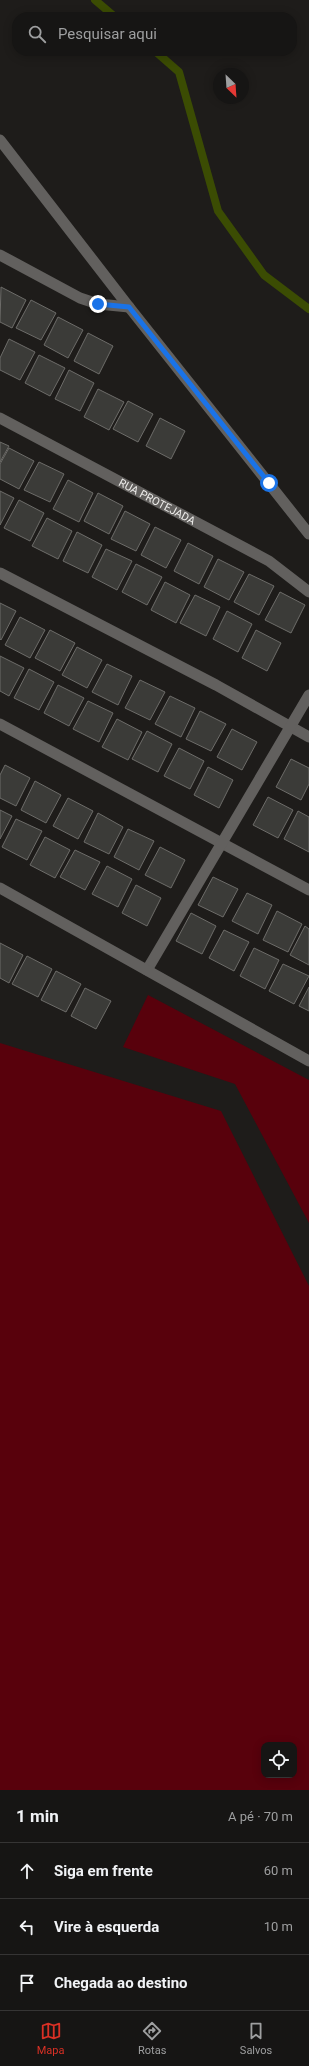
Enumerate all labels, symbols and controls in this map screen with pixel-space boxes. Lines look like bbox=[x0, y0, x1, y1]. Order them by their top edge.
search box bbox=[12, 12, 297, 56]
icon: search bbox=[26, 23, 48, 45]
text: Pesquisar aqui bbox=[58, 25, 157, 43]
north arrow bbox=[213, 68, 249, 104]
route end bbox=[89, 295, 107, 313]
route start bbox=[260, 474, 278, 492]
street label: RUA PROTEJADA bbox=[117, 476, 199, 528]
map controls bbox=[261, 1742, 297, 1778]
button: locate bbox=[261, 1742, 297, 1778]
text: 1 min bbox=[16, 1806, 59, 1826]
text: A pé · 70 m bbox=[228, 1809, 293, 1824]
icon: ahead bbox=[16, 1860, 38, 1882]
text: Siga em frente bbox=[54, 1862, 153, 1880]
text: 60 m bbox=[264, 1863, 293, 1878]
icon: left bbox=[16, 1916, 38, 1938]
text: Vire à esquerda bbox=[54, 1918, 159, 1936]
text: 10 m bbox=[264, 1919, 293, 1934]
icon: arrive bbox=[16, 1972, 38, 1994]
text: Chegada ao destino bbox=[54, 1974, 188, 1992]
tab: Mapa bbox=[37, 2020, 65, 2057]
tab: Rotas bbox=[138, 2020, 166, 2057]
tab: Salvos bbox=[240, 2020, 272, 2057]

